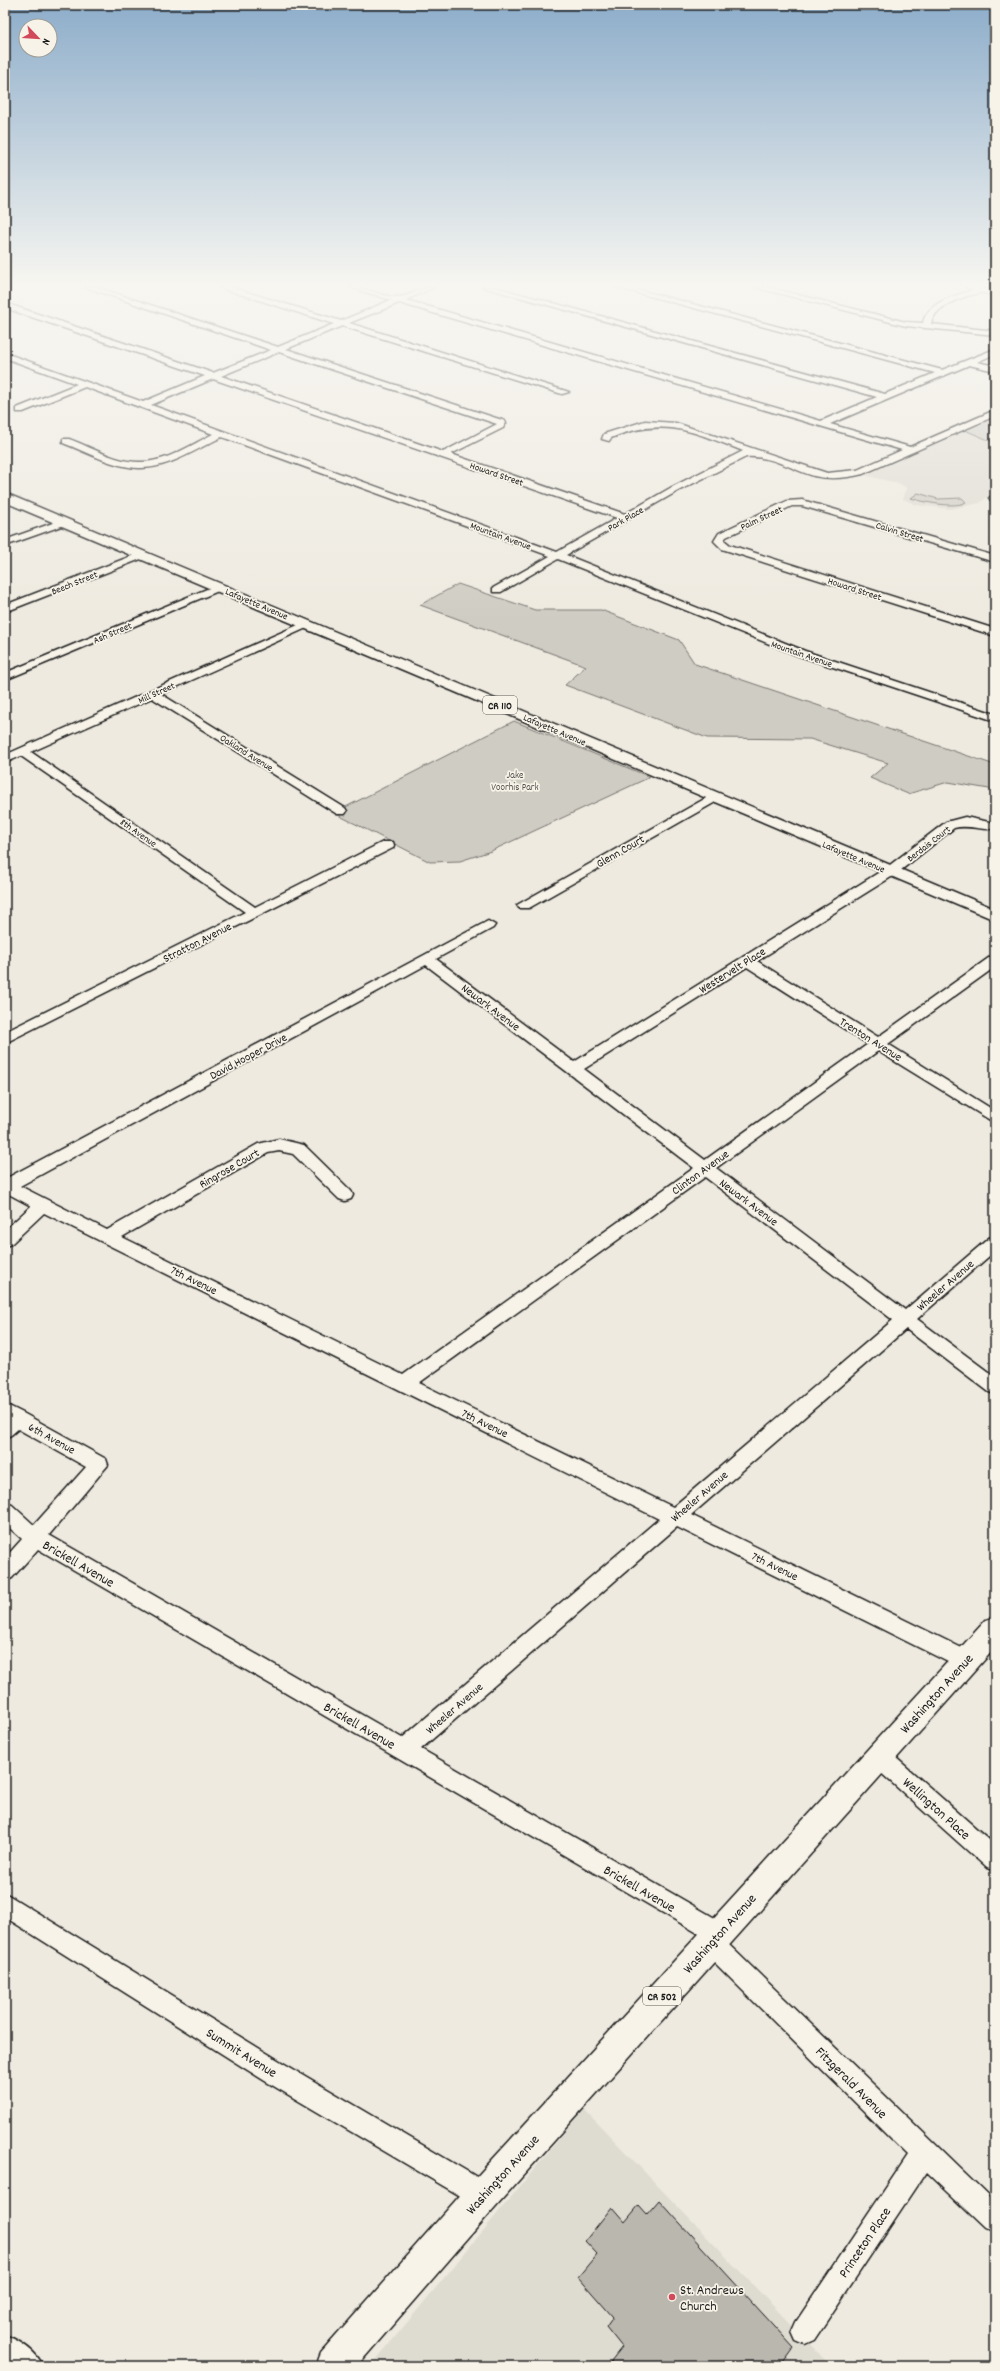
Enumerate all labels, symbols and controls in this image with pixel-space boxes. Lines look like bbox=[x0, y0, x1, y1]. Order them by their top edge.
north arrow bbox=[18, 18, 58, 58]
text: N bbox=[37, 36, 54, 48]
street label: Howard Street bbox=[468, 459, 525, 491]
street label: Palm Street bbox=[738, 503, 786, 535]
street label: Park Place bbox=[605, 504, 647, 536]
street label: Mountain Avenue bbox=[468, 519, 533, 555]
street label: Calvin Street bbox=[874, 519, 925, 547]
street label: Beech Street bbox=[50, 568, 100, 599]
street label: Howard Street bbox=[826, 575, 883, 605]
street label: Lafayette Avenue bbox=[223, 585, 290, 625]
street label: Ash Street bbox=[91, 619, 135, 648]
street label: Mountain Avenue bbox=[769, 638, 834, 672]
street label: Mill Street bbox=[136, 679, 178, 708]
road number: CR 110 bbox=[483, 696, 517, 714]
street label: Lafayette Avenue bbox=[521, 711, 588, 751]
street label: Oakland Avenue bbox=[217, 732, 276, 776]
park label: Jake Voorhis Park bbox=[491, 769, 539, 795]
street label: 8th Avenue bbox=[117, 816, 160, 852]
street label: Berdais Court bbox=[905, 823, 954, 866]
street label: Glenn Court bbox=[593, 831, 649, 873]
street label: Lafayette Avenue bbox=[820, 838, 887, 878]
street label: Stratton Avenue bbox=[160, 919, 235, 968]
street label: Westervelt Place bbox=[696, 944, 769, 999]
street label: Newark Avenue bbox=[457, 980, 523, 1036]
street label: Trenton Avenue bbox=[836, 1014, 905, 1066]
street label: David Hooper Drive bbox=[207, 1030, 290, 1085]
street label: Ringrose Court bbox=[196, 1145, 264, 1193]
street label: Clinton Avenue bbox=[669, 1147, 733, 1200]
street label: Newark Avenue bbox=[715, 1175, 781, 1231]
street label: Wheeler Avenue bbox=[914, 1256, 978, 1316]
street label: 7th Avenue bbox=[167, 1263, 220, 1300]
street label: 7th Avenue bbox=[458, 1406, 511, 1443]
street label: 6th Avenue bbox=[25, 1419, 78, 1459]
street label: Wheeler Avenue bbox=[668, 1467, 732, 1527]
street label: Brickell Avenue bbox=[38, 1536, 118, 1593]
street label: 7th Avenue bbox=[748, 1549, 801, 1586]
street label: Washington Avenue bbox=[896, 1650, 979, 1739]
street label: Wheeler Avenue bbox=[423, 1679, 487, 1739]
street label: Brickell Avenue bbox=[319, 1698, 399, 1755]
street label: Wellington Place bbox=[897, 1774, 974, 1845]
street label: Brickell Avenue bbox=[599, 1861, 679, 1918]
street label: Washington Avenue bbox=[679, 1890, 762, 1979]
road number: CR 502 bbox=[643, 1987, 681, 2005]
street label: Summit Avenue bbox=[201, 2024, 280, 2084]
street label: Fitzgerald Avenue bbox=[810, 2043, 891, 2124]
street label: Washington Avenue bbox=[462, 2131, 545, 2220]
street label: Princeton Place bbox=[835, 2204, 897, 2282]
place label: St. Andrews Church bbox=[680, 2281, 744, 2317]
marker: St. Andrews Church bbox=[667, 2292, 677, 2302]

